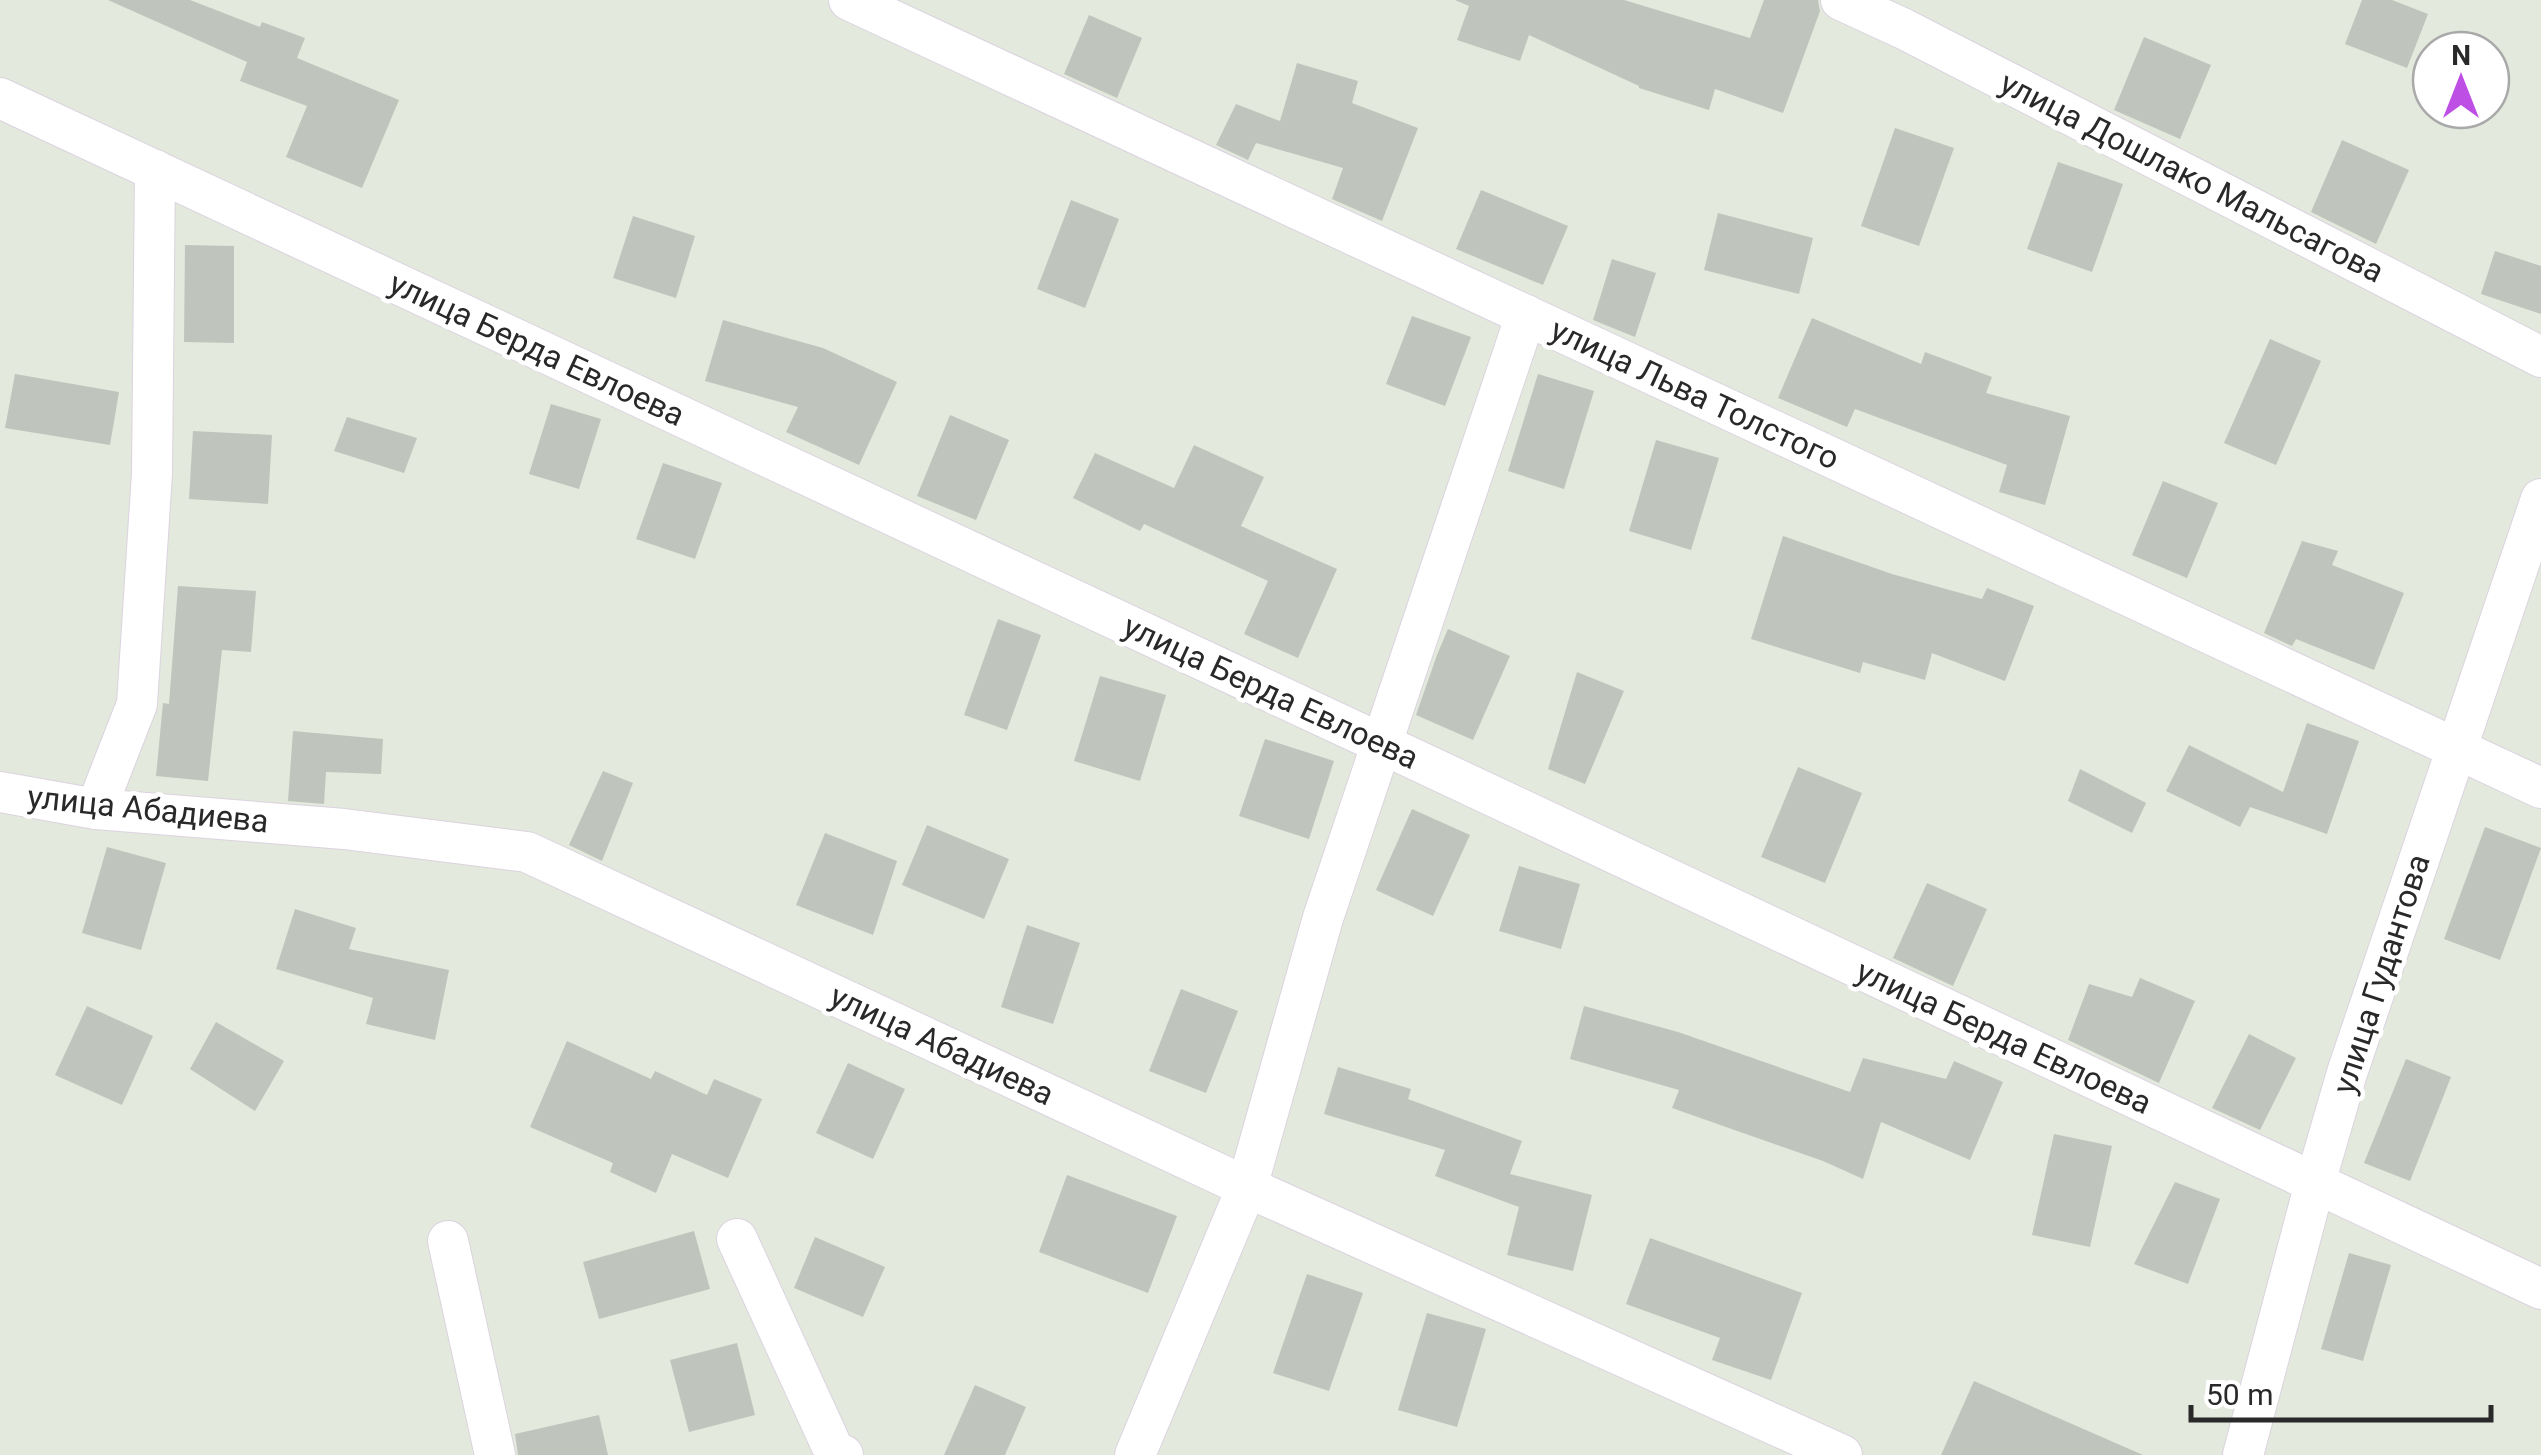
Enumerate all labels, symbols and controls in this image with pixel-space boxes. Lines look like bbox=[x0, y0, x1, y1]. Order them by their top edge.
north arrow bbox=[2411, 30, 2511, 130]
text: N bbox=[2451, 39, 2471, 72]
street label: улица Дошлако Мальсагова bbox=[1994, 63, 2390, 291]
street label: улица Берда Евлоева bbox=[383, 264, 691, 434]
street label: улица Льва Толстого bbox=[1545, 310, 1845, 478]
street label: улица Берда Евлоева bbox=[1117, 607, 1425, 777]
street label: улица Абадиева bbox=[26, 777, 270, 841]
street label: улица Гудантова bbox=[2324, 849, 2438, 1099]
street label: улица Берда Евлоева bbox=[1850, 952, 2158, 1122]
street label: улица Абадиева bbox=[824, 977, 1060, 1113]
scale bar bbox=[2191, 1360, 2491, 1422]
text: 50 m bbox=[2206, 1377, 2273, 1412]

